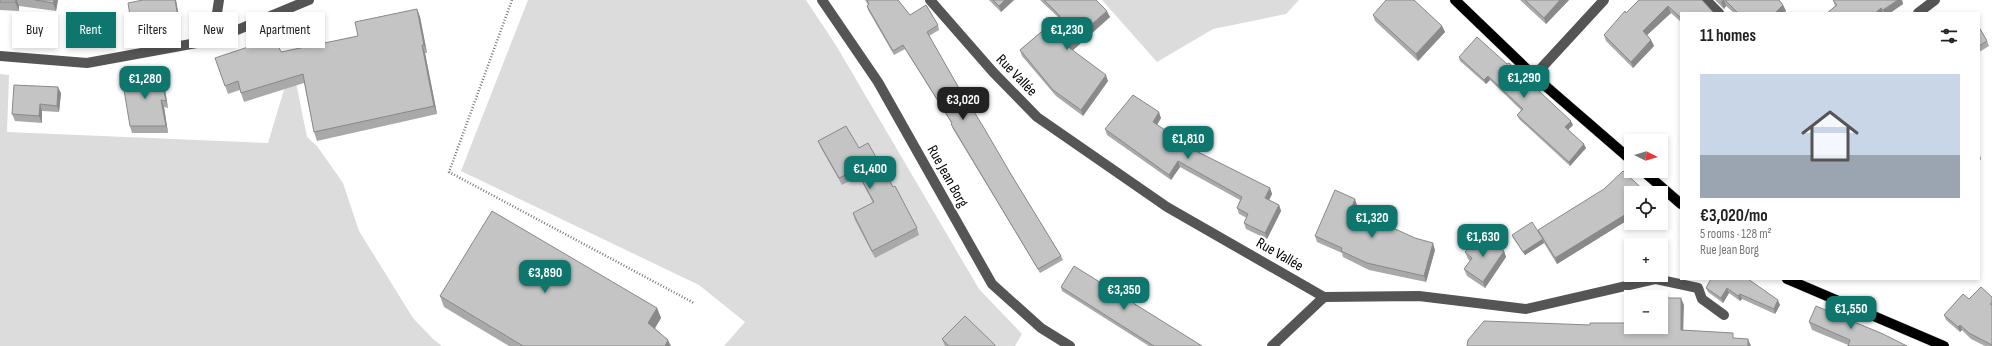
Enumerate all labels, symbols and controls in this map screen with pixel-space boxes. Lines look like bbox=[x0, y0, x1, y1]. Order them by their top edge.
chip: Buy bbox=[12, 12, 58, 48]
chip: Rent bbox=[66, 12, 116, 48]
chip: Filters bbox=[124, 12, 181, 48]
chip: New bbox=[189, 12, 238, 48]
chip: Apartment bbox=[246, 12, 325, 48]
pin: €1,230 bbox=[1034, 17, 1100, 51]
text: €1,230 bbox=[1051, 22, 1083, 38]
icon: filters bbox=[1938, 25, 1960, 47]
text: 11 homes bbox=[1700, 26, 1756, 46]
street label: Rue Vallée bbox=[992, 50, 1041, 100]
pin: €1,290 bbox=[1491, 65, 1557, 99]
pin: €1,280 bbox=[112, 66, 178, 100]
text: €1,290 bbox=[1507, 70, 1541, 86]
text: €1,280 bbox=[128, 71, 162, 87]
pin: €3,020 bbox=[930, 87, 996, 121]
text: €3,020 bbox=[946, 92, 980, 108]
icon: home bbox=[1794, 100, 1866, 172]
pin: €1,810 bbox=[1155, 126, 1221, 160]
text: €1,810 bbox=[1172, 131, 1204, 147]
north arrow bbox=[1624, 134, 1668, 178]
map controls bbox=[1624, 134, 1668, 334]
street label: Rue Jean Borg bbox=[923, 142, 972, 211]
pin: €1,400 bbox=[837, 156, 903, 190]
text: €1,400 bbox=[853, 161, 887, 177]
button: locate bbox=[1624, 186, 1668, 230]
pin: €1,320 bbox=[1339, 205, 1405, 239]
text: €3,020/mo bbox=[1700, 206, 1768, 226]
text: €1,320 bbox=[1356, 210, 1388, 226]
pin: €1,630 bbox=[1450, 224, 1516, 258]
text: 5 rooms · 128 m² bbox=[1700, 226, 1772, 242]
text: €1,630 bbox=[1466, 229, 1500, 245]
street label: Rue Vallée bbox=[1253, 233, 1307, 275]
button: + bbox=[1624, 238, 1668, 282]
text: Rue Jean Borg bbox=[1700, 242, 1759, 258]
pin: €3,890 bbox=[512, 260, 578, 294]
text: €3,890 bbox=[528, 265, 562, 281]
pin: €3,350 bbox=[1091, 277, 1157, 311]
text: €3,350 bbox=[1107, 282, 1141, 298]
button: − bbox=[1624, 290, 1668, 334]
pin: €1,550 bbox=[1818, 296, 1884, 330]
text: €1,550 bbox=[1835, 301, 1867, 317]

